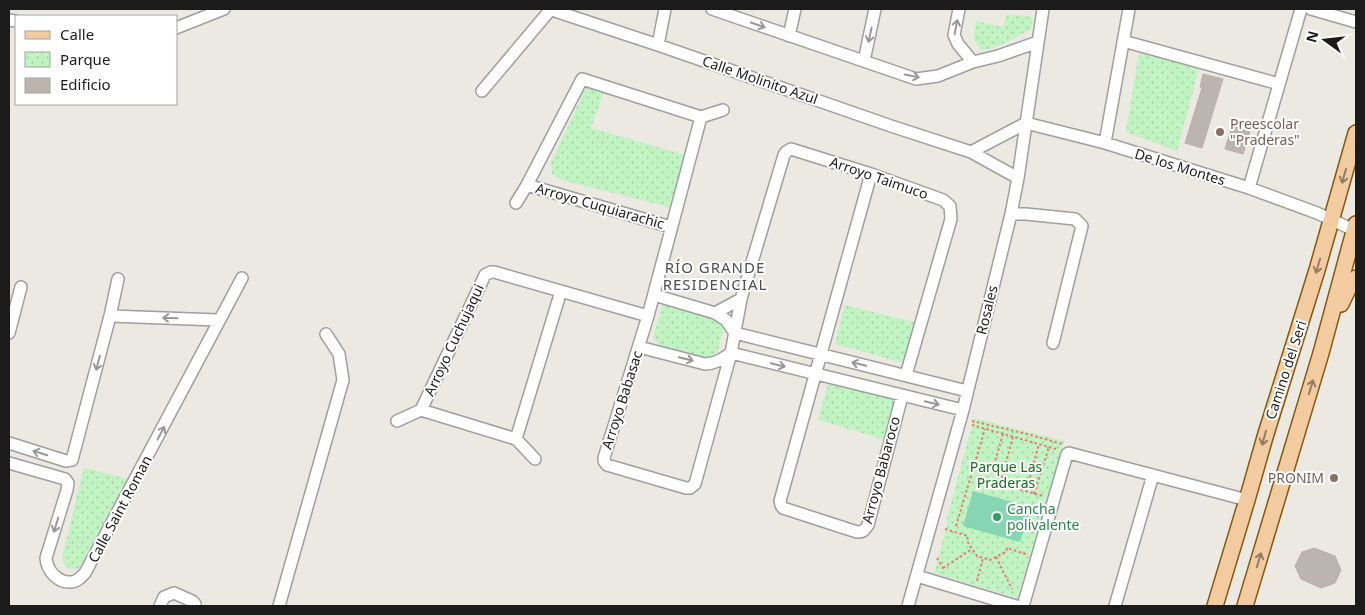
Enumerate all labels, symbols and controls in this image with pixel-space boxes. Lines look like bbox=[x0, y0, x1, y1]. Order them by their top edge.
legend bbox=[15, 15, 178, 105]
north arrow bbox=[1300, 15, 1350, 65]
one-way arrow bbox=[952, 19, 961, 35]
one-way arrow bbox=[750, 21, 765, 30]
text: Calle bbox=[60, 24, 94, 44]
one-way arrow bbox=[865, 26, 874, 42]
text: N bbox=[1301, 29, 1323, 44]
text: Parque bbox=[60, 49, 110, 69]
street label: Calle Molinito Azul bbox=[700, 51, 820, 108]
one-way arrow bbox=[904, 72, 920, 82]
text: Edificio bbox=[60, 74, 111, 94]
place label: Preescolar "Praderas" bbox=[1230, 114, 1300, 149]
marker: Preescolar "Praderas" bbox=[1214, 126, 1226, 138]
street label: De los Montes bbox=[1133, 144, 1228, 189]
street label: Arroyo Taimuco bbox=[828, 152, 931, 203]
one-way arrow bbox=[1338, 168, 1348, 184]
street label: Arroyo Cuquiarachic bbox=[534, 178, 667, 233]
district label: RÍO GRANDE RESIDENCIAL bbox=[663, 257, 767, 294]
one-way arrow bbox=[1313, 258, 1323, 274]
street label: Arroyo Cuchujaqui bbox=[419, 281, 488, 399]
street label: Rosales bbox=[971, 283, 1002, 336]
one-way arrow bbox=[162, 314, 178, 323]
street label: Camino del Seri bbox=[1261, 318, 1310, 422]
street label: Arroyo Babasac bbox=[597, 348, 646, 451]
one-way arrow bbox=[92, 355, 102, 371]
one-way arrow bbox=[677, 355, 693, 364]
one-way arrow bbox=[851, 359, 867, 368]
one-way arrow bbox=[770, 361, 786, 370]
one-way arrow bbox=[1306, 379, 1316, 395]
one-way arrow bbox=[924, 399, 940, 408]
street label: Arroyo Babaroco bbox=[857, 414, 904, 526]
one-way arrow bbox=[156, 426, 166, 440]
one-way arrow bbox=[1259, 430, 1269, 446]
one-way arrow bbox=[33, 447, 49, 457]
street label: Calle Saint Roman bbox=[83, 452, 156, 566]
park label: Parque Las Praderas bbox=[970, 457, 1043, 492]
place label: PRONIM bbox=[1268, 468, 1324, 487]
marker: PRONIM bbox=[1328, 472, 1340, 484]
place label: Cancha polivalente bbox=[1007, 499, 1079, 534]
marker: Cancha polivalente bbox=[991, 511, 1003, 523]
one-way arrow bbox=[51, 517, 61, 533]
one-way arrow bbox=[1255, 552, 1265, 568]

